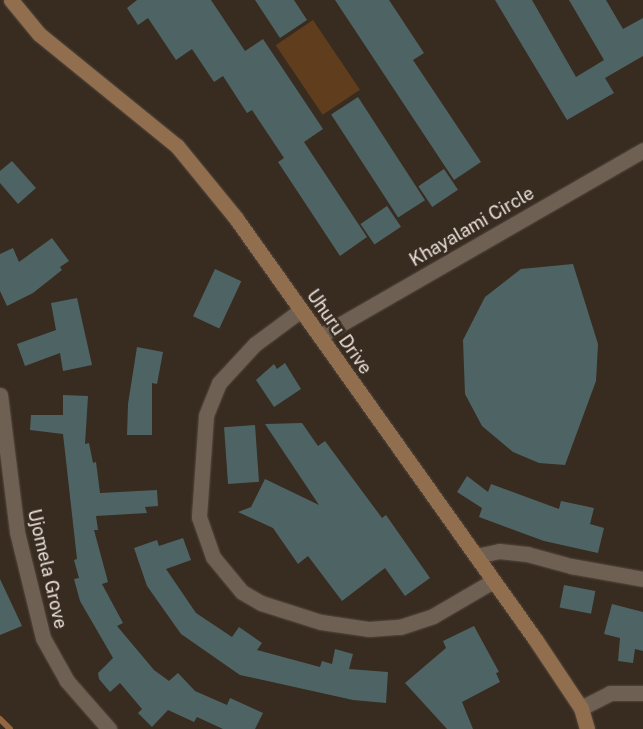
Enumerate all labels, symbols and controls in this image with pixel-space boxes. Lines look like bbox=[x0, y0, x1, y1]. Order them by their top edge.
street label: Khayalami Circle bbox=[406, 183, 538, 271]
street label: Uhuru Drive bbox=[302, 285, 376, 379]
street label: Ujomela Grove bbox=[23, 507, 71, 631]

